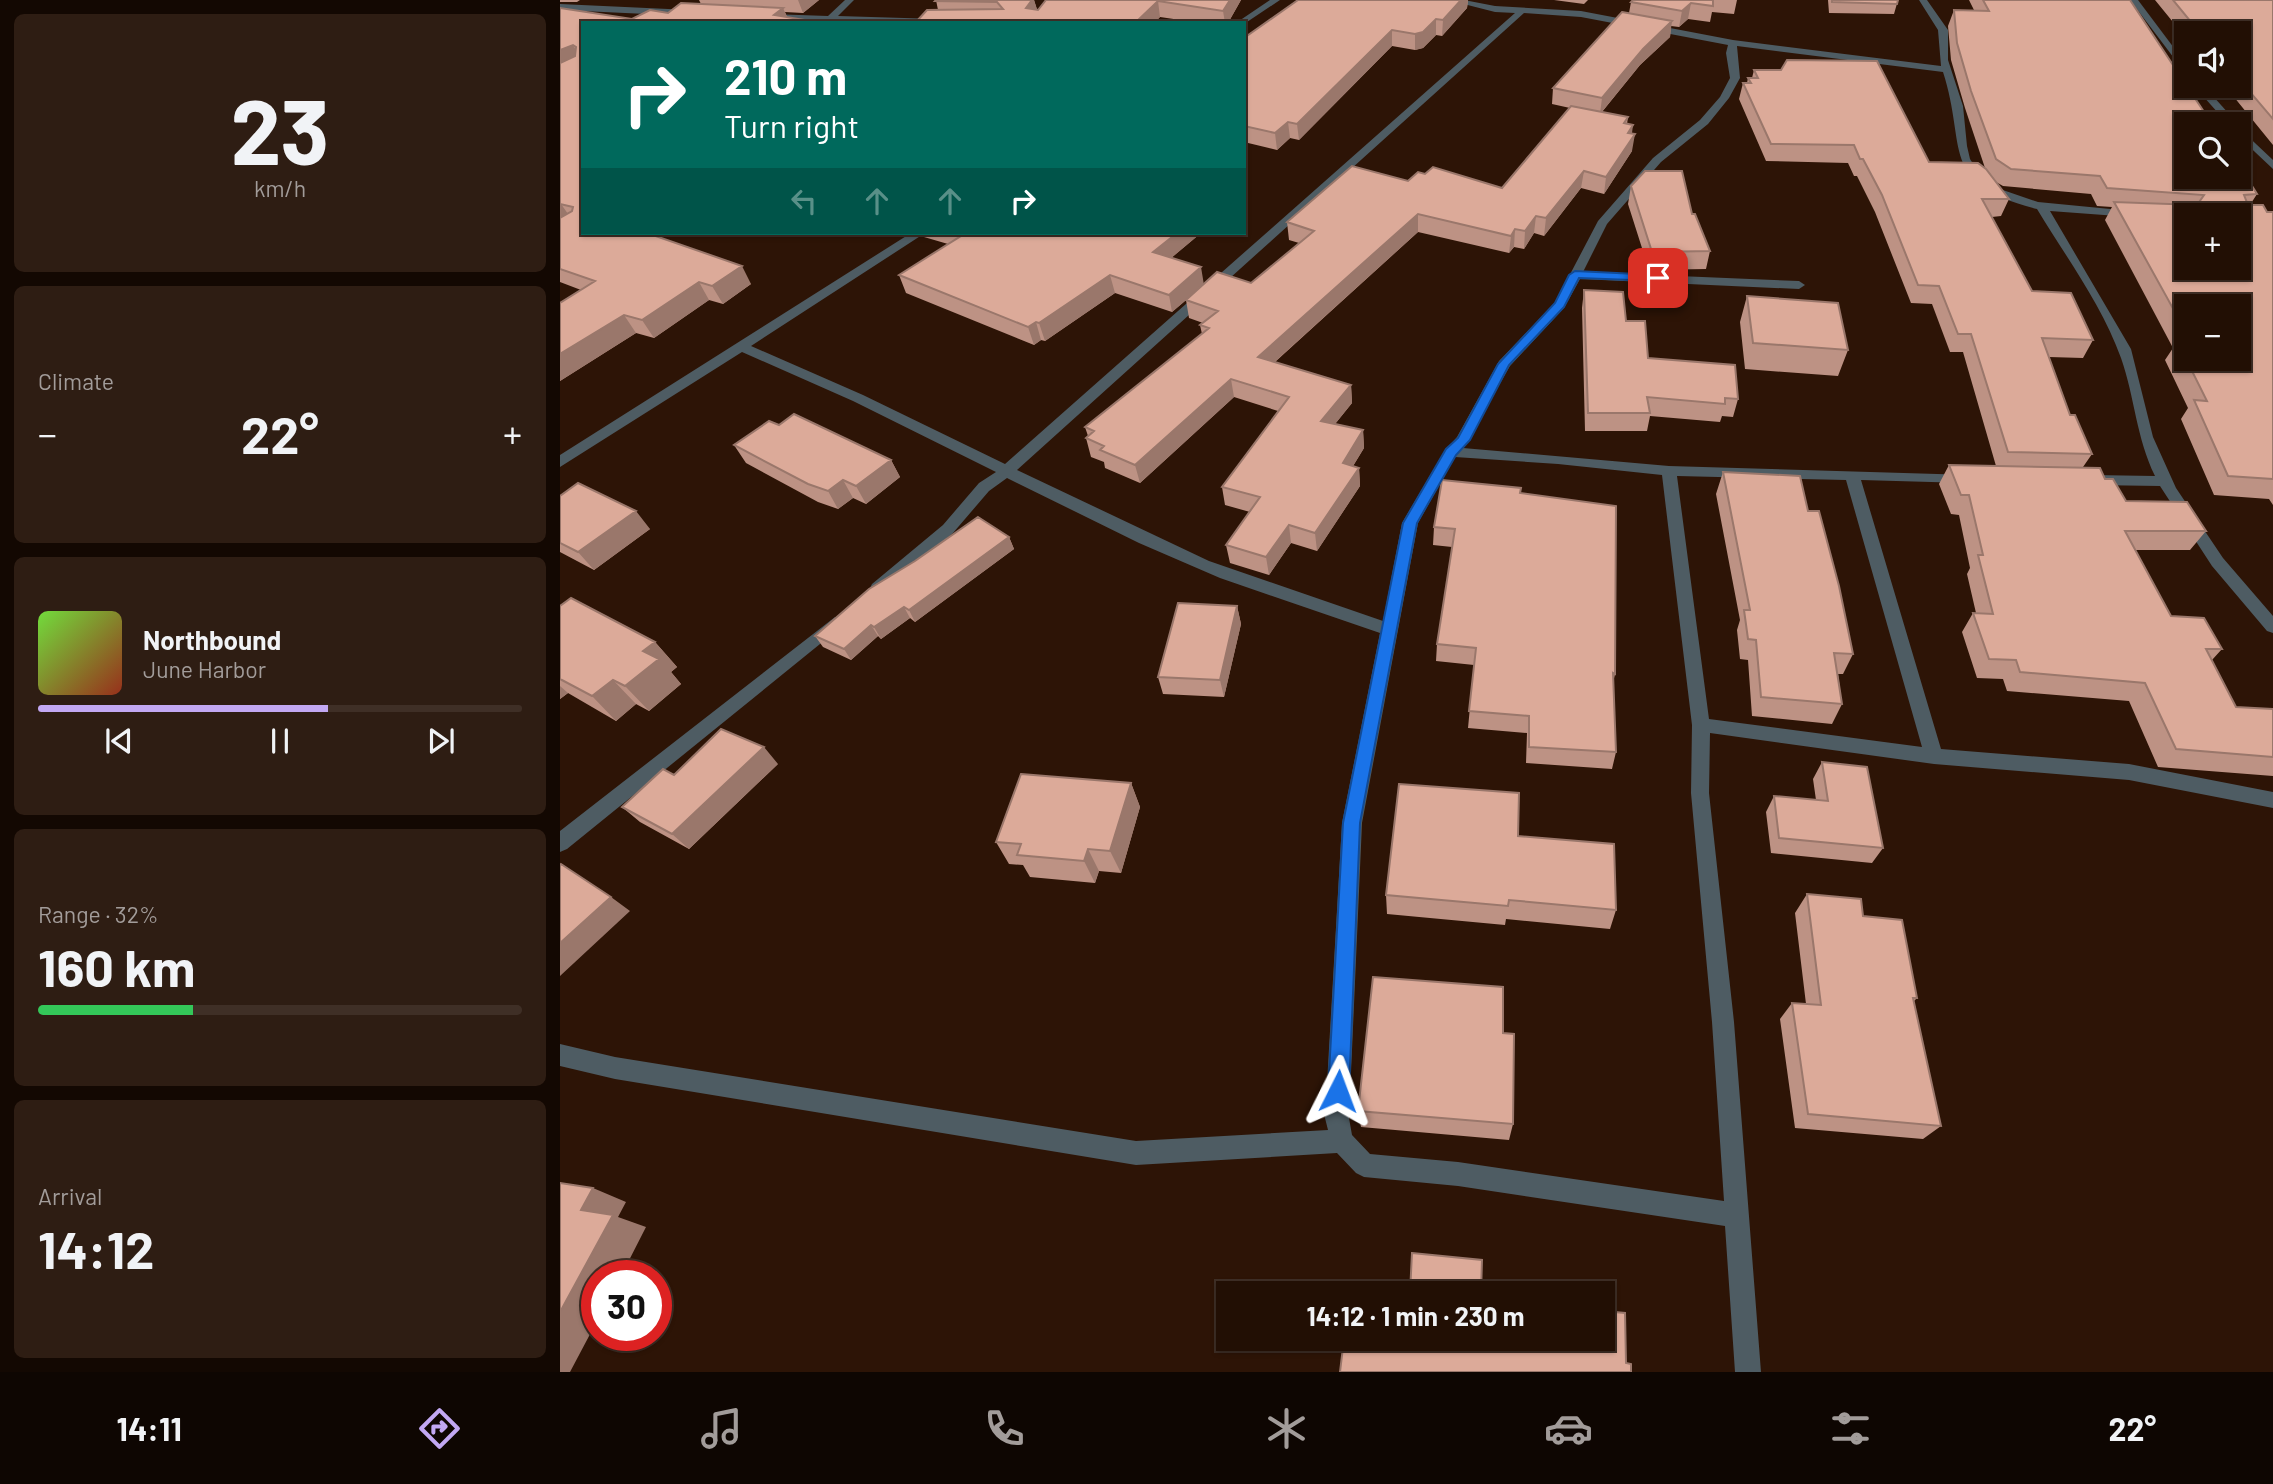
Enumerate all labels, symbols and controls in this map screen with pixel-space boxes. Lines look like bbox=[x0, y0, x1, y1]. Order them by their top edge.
map controls bbox=[2174, 21, 2251, 371]
button: sound bbox=[2174, 21, 2251, 98]
text: 210 m bbox=[724, 46, 847, 105]
icon: right bbox=[609, 49, 700, 140]
text: 23 bbox=[231, 74, 329, 183]
text: Turn right bbox=[724, 106, 859, 144]
button: search bbox=[2174, 112, 2251, 189]
text: km/h bbox=[254, 174, 306, 202]
icon: left bbox=[785, 182, 823, 220]
icon: ahead bbox=[858, 182, 896, 220]
icon: ahead bbox=[931, 182, 969, 220]
icon: right bbox=[1004, 182, 1042, 220]
button: + bbox=[2174, 203, 2251, 280]
pin bbox=[1628, 248, 1688, 308]
icon: arrive bbox=[1639, 259, 1677, 297]
button: − bbox=[2174, 294, 2251, 371]
text: Climate bbox=[38, 367, 114, 395]
text: 22° bbox=[241, 402, 319, 464]
text: − bbox=[38, 410, 57, 456]
text: + bbox=[503, 410, 522, 456]
text: Northbound bbox=[143, 624, 281, 655]
text: June Harbor bbox=[143, 655, 266, 683]
icon: previous bbox=[100, 722, 138, 760]
icon: pause bbox=[261, 722, 299, 760]
icon: next bbox=[422, 722, 460, 760]
text: Range · 32% bbox=[38, 900, 159, 928]
text: 160 km bbox=[38, 935, 196, 997]
position arrow bbox=[1301, 1054, 1375, 1128]
text: Arrival bbox=[38, 1182, 102, 1210]
text: 14:12 bbox=[38, 1217, 154, 1279]
speed limit sign: 30 bbox=[581, 1260, 672, 1351]
text: 14:12 · 1 min · 230 m bbox=[1306, 1300, 1525, 1331]
icon: directions bbox=[415, 1404, 464, 1453]
icon: music bbox=[697, 1404, 746, 1453]
icon: phone bbox=[980, 1404, 1029, 1453]
icon: climate bbox=[1262, 1404, 1311, 1453]
icon: car bbox=[1544, 1404, 1593, 1453]
icon: filters bbox=[1826, 1404, 1875, 1453]
text: 14:11 bbox=[117, 1409, 182, 1447]
text: 22° bbox=[2108, 1409, 2156, 1447]

